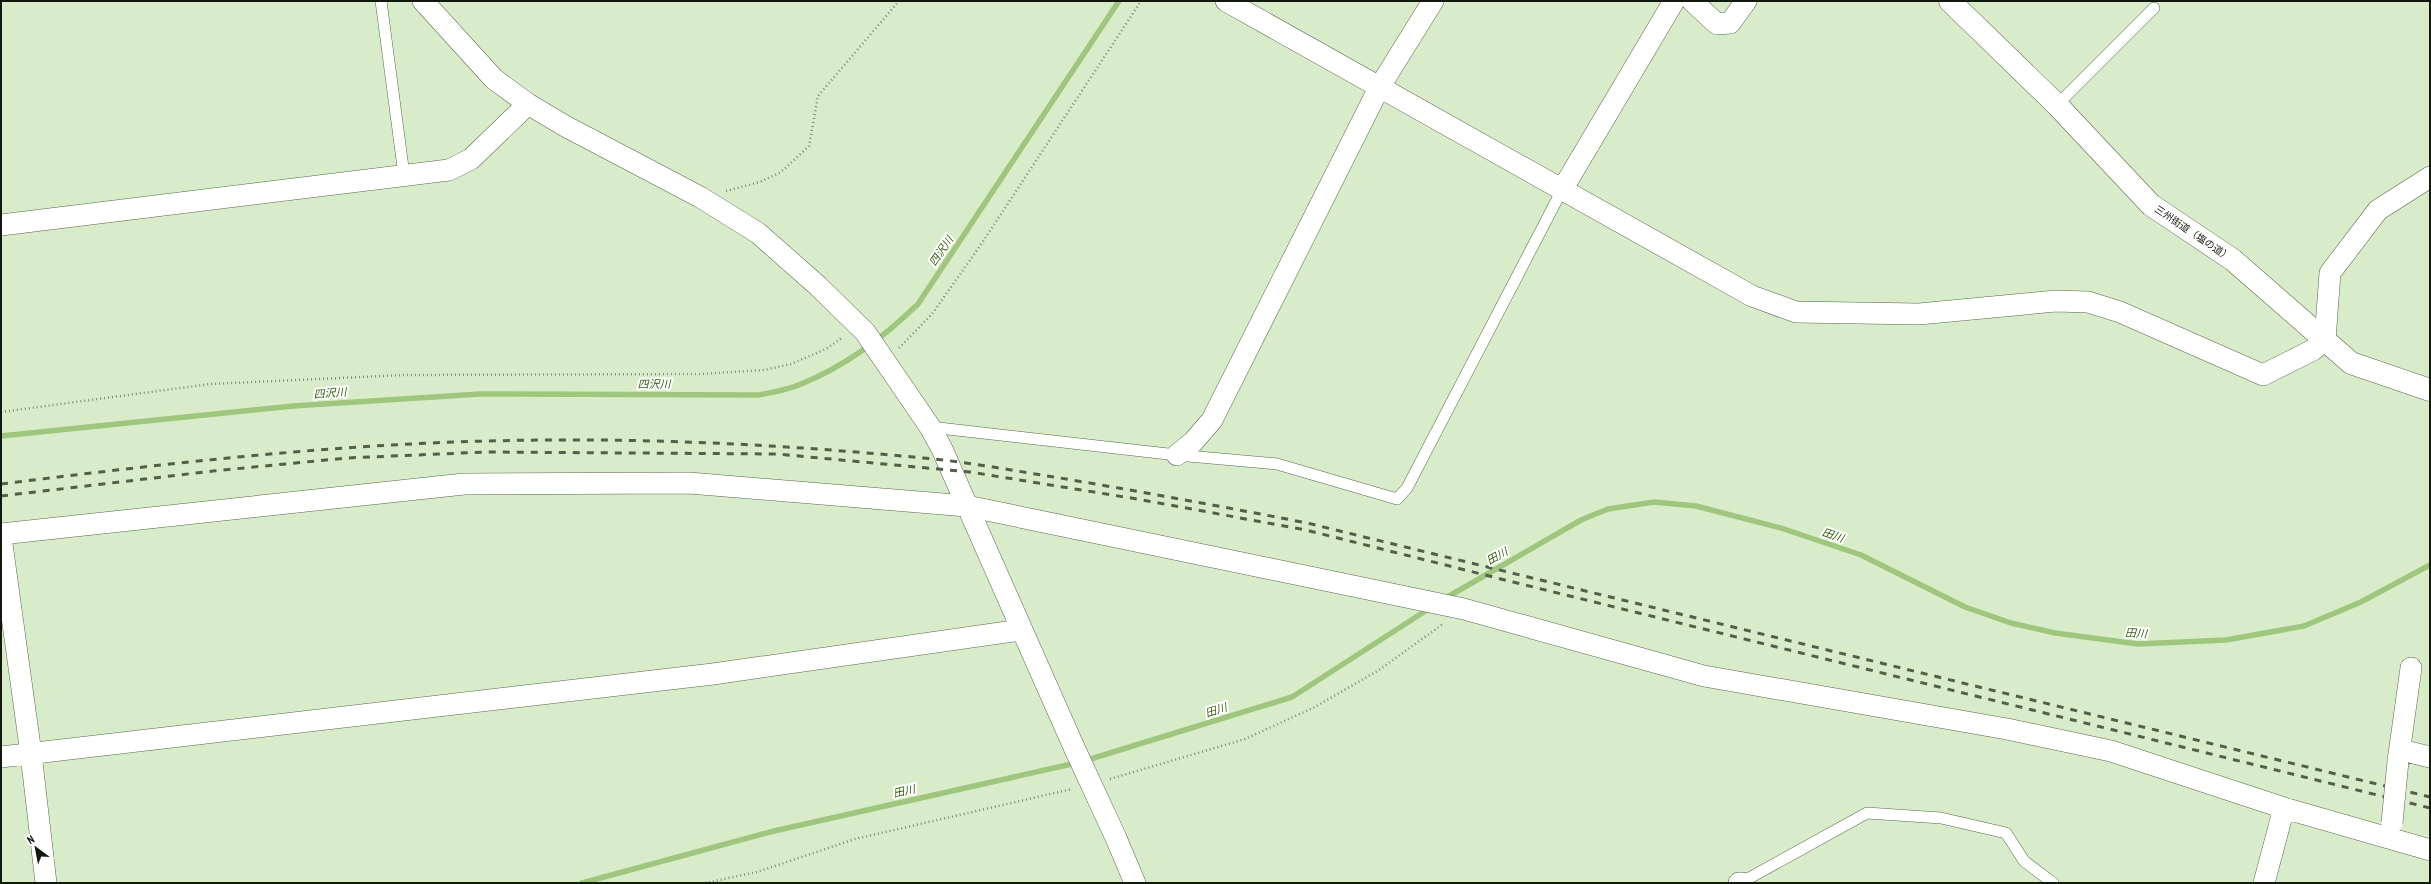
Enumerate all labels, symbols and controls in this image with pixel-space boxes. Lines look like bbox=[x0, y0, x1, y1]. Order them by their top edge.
street label: 三州街道（塩の道） bbox=[2152, 202, 2234, 264]
water label: 四沢川 bbox=[926, 233, 957, 269]
water label: 四沢川 bbox=[638, 377, 671, 391]
water label: 四沢川 bbox=[313, 385, 348, 401]
water label: 田川 bbox=[1820, 525, 1847, 546]
water label: 田川 bbox=[1484, 544, 1511, 567]
water label: 田川 bbox=[2125, 625, 2148, 641]
water label: 田川 bbox=[1203, 700, 1230, 720]
water label: 田川 bbox=[892, 781, 917, 800]
north arrow bbox=[16, 828, 56, 868]
text: N bbox=[24, 832, 37, 847]

